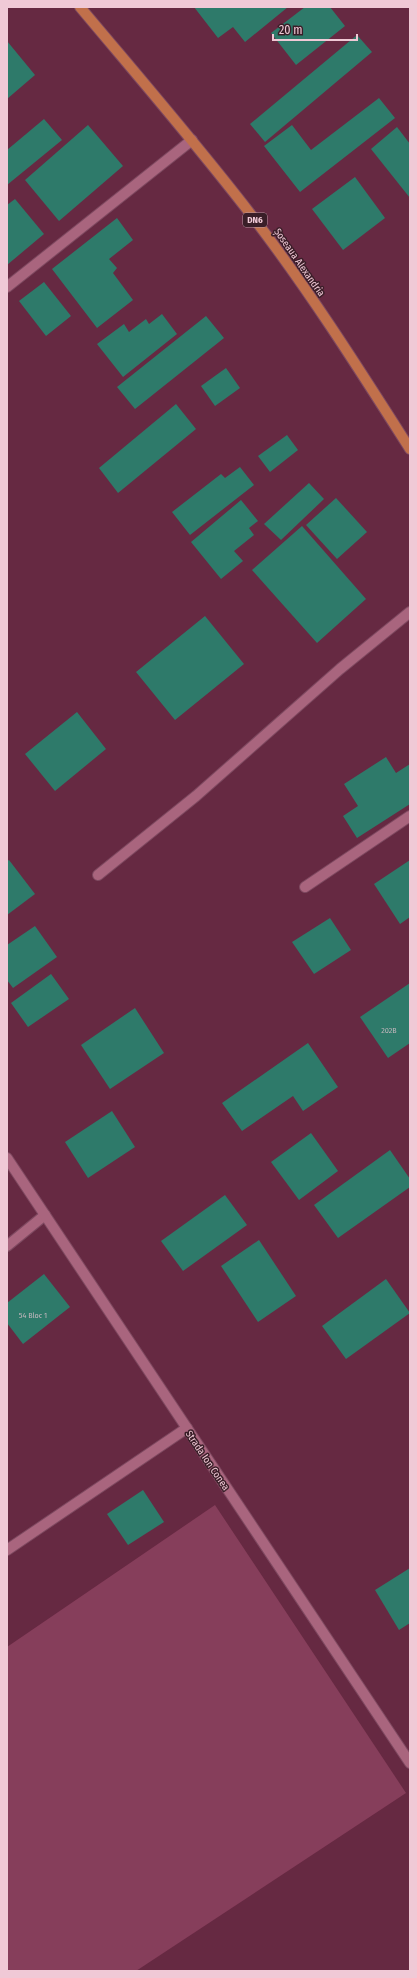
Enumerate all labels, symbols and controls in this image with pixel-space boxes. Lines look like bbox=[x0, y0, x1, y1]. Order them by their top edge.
scale bar bbox=[273, 16, 357, 42]
text: 20 m bbox=[279, 23, 303, 37]
road number: DN6 bbox=[243, 213, 267, 227]
street label: Șoseaua Alexandria bbox=[271, 226, 327, 299]
house number: 202B bbox=[381, 1026, 397, 1035]
house number: 54 Bloc 1 bbox=[19, 1311, 47, 1320]
street label: Strada Ion Conea bbox=[183, 1428, 232, 1493]

